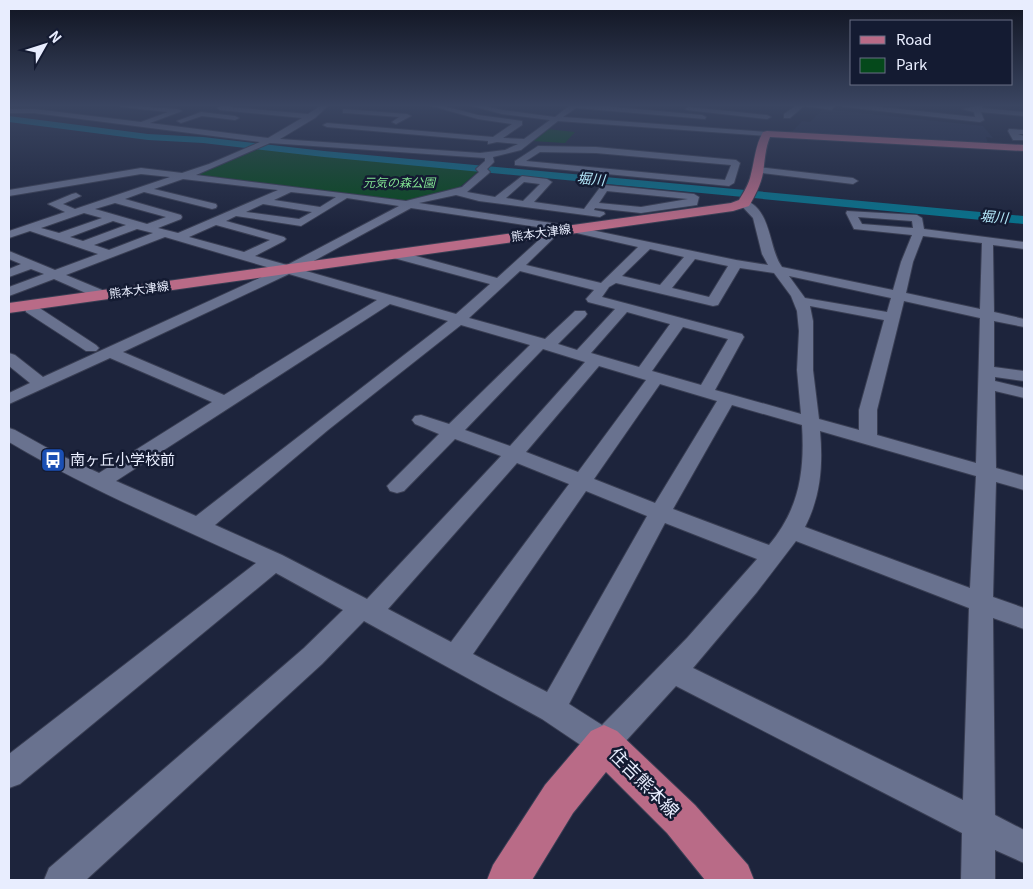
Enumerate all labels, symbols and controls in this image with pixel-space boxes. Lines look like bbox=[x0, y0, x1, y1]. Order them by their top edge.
north arrow bbox=[20, 20, 70, 70]
legend bbox=[850, 20, 1013, 85]
text: N bbox=[45, 26, 67, 47]
text: Road bbox=[896, 28, 932, 49]
text: Park bbox=[896, 53, 928, 74]
water label: 堀川 bbox=[576, 167, 608, 189]
park label: 元気の森公園 bbox=[363, 173, 437, 190]
water label: 堀川 bbox=[979, 205, 1011, 227]
street label: 熊本大津線 bbox=[510, 219, 572, 244]
street label: 熊本大津線 bbox=[108, 276, 170, 301]
bus stop icon: 南ヶ丘小学校前 bbox=[40, 447, 66, 473]
place label: 南ヶ丘小学校前 bbox=[70, 448, 175, 469]
street label: 住吉熊本線 bbox=[604, 741, 686, 823]

